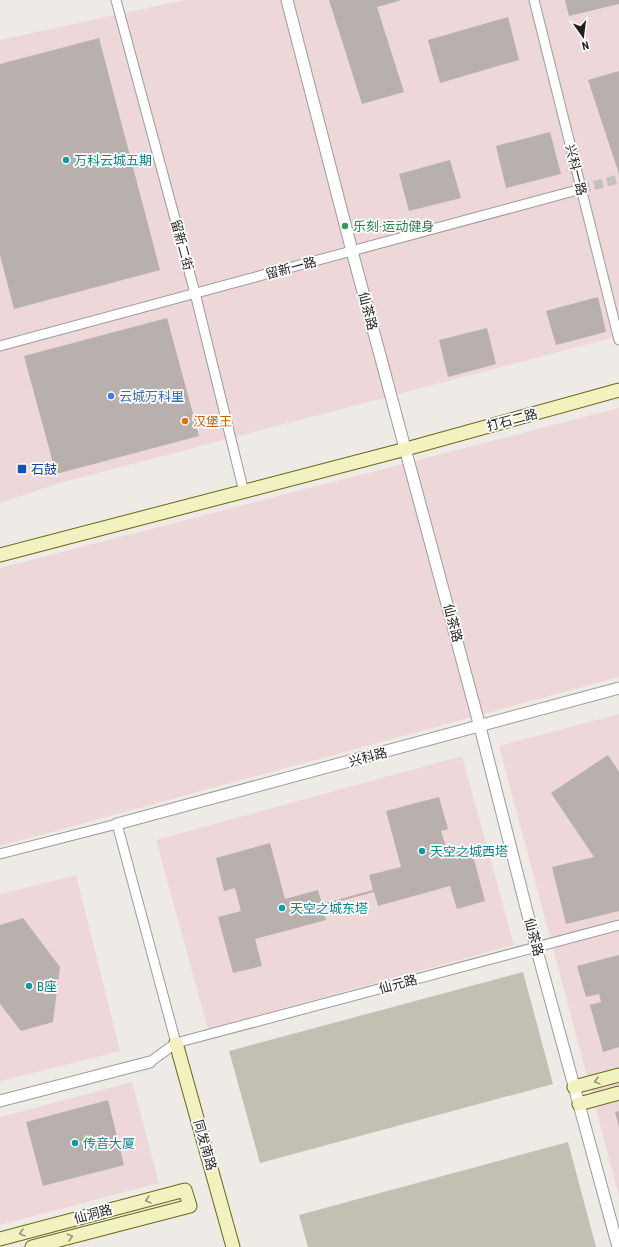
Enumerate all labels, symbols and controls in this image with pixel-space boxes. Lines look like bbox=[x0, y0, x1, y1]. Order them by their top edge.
north arrow bbox=[563, 16, 603, 56]
text: N bbox=[580, 38, 590, 52]
street label: 兴科一路 bbox=[562, 143, 590, 197]
place label: 万科云城五期 bbox=[74, 153, 152, 168]
marker: 万科云城五期 bbox=[61, 155, 71, 165]
street label: 留新二街 bbox=[168, 218, 196, 272]
place label: 乐刻·运动健身 bbox=[353, 219, 434, 234]
marker: 乐刻·运动健身 bbox=[340, 221, 350, 231]
street label: 留新一路 bbox=[264, 254, 318, 282]
street label: 仙茶路 bbox=[356, 290, 380, 332]
place label: 云城万科里 bbox=[119, 389, 184, 404]
marker: 云城万科里 bbox=[106, 391, 116, 401]
street label: 打石二路 bbox=[485, 406, 539, 434]
place label: 汉堡王 bbox=[193, 414, 232, 429]
marker: 汉堡王 bbox=[180, 416, 190, 426]
place label: 石鼓 bbox=[31, 462, 57, 477]
marker: 石鼓 bbox=[16, 463, 28, 475]
street label: 仙茶路 bbox=[441, 602, 465, 644]
street label: 兴科路 bbox=[347, 745, 389, 769]
place label: 天空之城西塔 bbox=[430, 844, 508, 859]
marker: 天空之城西塔 bbox=[417, 846, 427, 856]
place label: 天空之城东塔 bbox=[290, 901, 368, 916]
marker: 天空之城东塔 bbox=[277, 903, 287, 913]
street label: 仙茶路 bbox=[522, 916, 546, 958]
street label: 仙元路 bbox=[377, 972, 419, 996]
place label: B座 bbox=[37, 979, 57, 994]
marker: B座 bbox=[24, 981, 34, 991]
one-way arrow bbox=[593, 1076, 600, 1085]
street label: 同发南路 bbox=[191, 1118, 219, 1172]
place label: 传音大厦 bbox=[83, 1136, 135, 1151]
marker: 传音大厦 bbox=[70, 1138, 80, 1148]
one-way arrow bbox=[144, 1195, 151, 1204]
street label: 仙洞路 bbox=[72, 1202, 114, 1226]
one-way arrow bbox=[19, 1228, 26, 1237]
one-way arrow bbox=[66, 1233, 73, 1242]

